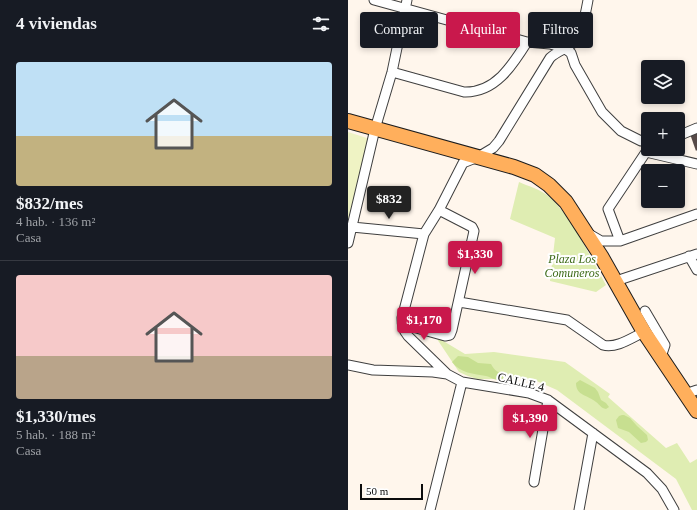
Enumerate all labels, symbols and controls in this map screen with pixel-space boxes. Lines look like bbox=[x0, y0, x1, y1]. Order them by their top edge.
chip: Comprar bbox=[360, 12, 438, 48]
chip: Alquilar bbox=[446, 12, 520, 48]
chip: Filtros bbox=[528, 12, 593, 48]
icon: filters bbox=[310, 13, 332, 35]
text: 4 viviendas bbox=[16, 14, 97, 33]
map controls bbox=[641, 60, 685, 208]
button: layers bbox=[641, 60, 685, 104]
icon: home bbox=[138, 88, 210, 160]
button: + bbox=[641, 112, 685, 156]
button: − bbox=[641, 164, 685, 208]
pin: $832 bbox=[365, 186, 413, 220]
text: $832 bbox=[376, 191, 402, 206]
text: $832/mes bbox=[16, 194, 83, 213]
text: 4 hab. · 136 m² bbox=[16, 214, 95, 229]
text: Casa bbox=[16, 230, 41, 245]
pin: $1,330 bbox=[442, 241, 508, 275]
text: $1,330 bbox=[457, 246, 493, 261]
park label: Plaza Los Comuneros bbox=[545, 252, 600, 280]
icon: home bbox=[138, 301, 210, 373]
pin: $1,170 bbox=[391, 307, 457, 341]
text: $1,170 bbox=[406, 312, 442, 327]
street label: CALLE 4 bbox=[496, 370, 546, 394]
pin: $1,390 bbox=[497, 405, 563, 439]
text: $1,330/mes bbox=[16, 407, 96, 426]
text: $1,390 bbox=[512, 410, 548, 425]
text: 5 hab. · 188 m² bbox=[16, 427, 95, 442]
text: Casa bbox=[16, 443, 41, 458]
scale bar bbox=[360, 482, 423, 501]
text: 50 m bbox=[366, 485, 388, 497]

